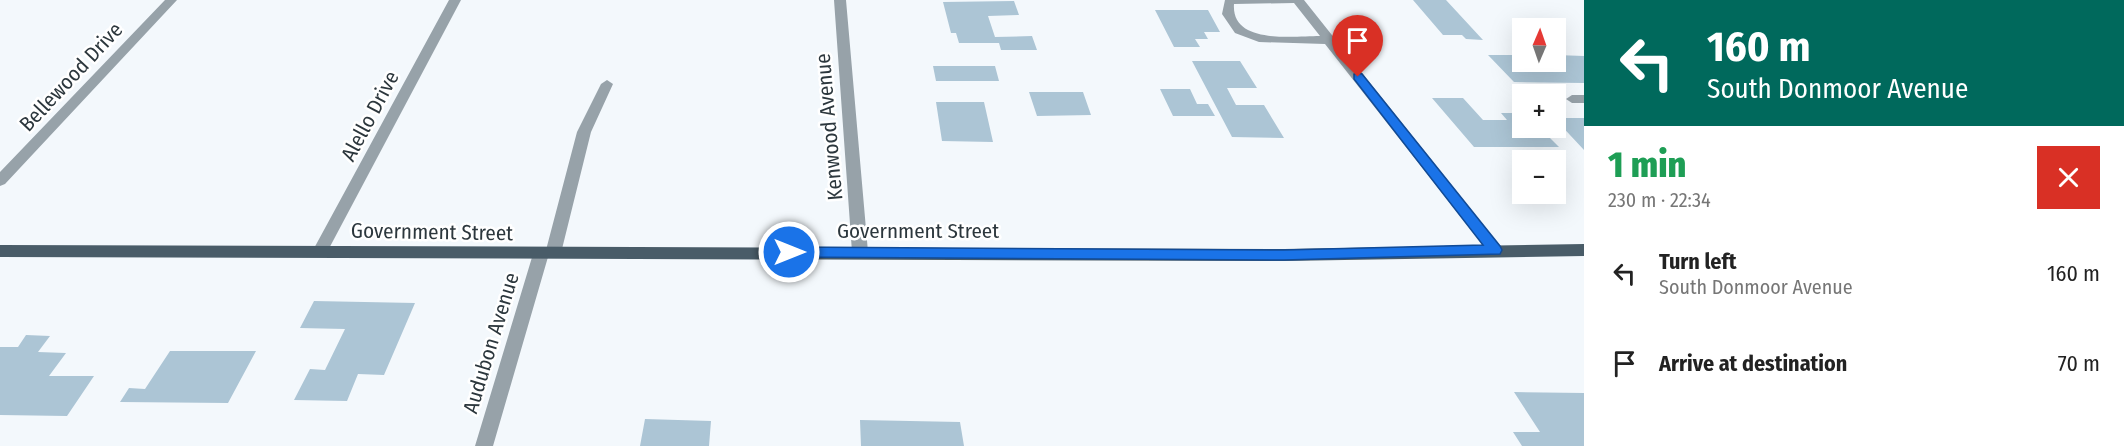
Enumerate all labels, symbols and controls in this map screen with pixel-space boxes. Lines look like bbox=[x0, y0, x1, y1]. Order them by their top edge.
pin bbox=[1332, 15, 1383, 77]
street label: Bellewood Drive bbox=[14, 17, 128, 137]
north arrow bbox=[1512, 18, 1566, 72]
map controls bbox=[1512, 18, 1566, 204]
text: 160 m bbox=[1707, 22, 1810, 72]
icon: arrive bbox=[1341, 24, 1374, 57]
icon: left bbox=[1608, 24, 1686, 102]
street label: Kenwood Avenue bbox=[810, 52, 848, 202]
street label: Alello Drive bbox=[335, 67, 405, 165]
text: South Donmoor Avenue bbox=[1707, 73, 1968, 105]
button: + bbox=[1512, 84, 1566, 138]
text: 1 min bbox=[1608, 143, 1686, 187]
button: close bbox=[2037, 146, 2100, 209]
button: − bbox=[1512, 150, 1566, 204]
text: 230 m · 22:34 bbox=[1608, 188, 1711, 212]
street label: Government Street bbox=[351, 218, 513, 246]
street label: Government Street bbox=[837, 218, 999, 244]
position arrow bbox=[757, 220, 821, 284]
text: Turn left bbox=[1659, 248, 1737, 275]
icon: left bbox=[1608, 257, 1641, 290]
text: 160 m bbox=[2047, 260, 2100, 287]
street label: Audubon Avenue bbox=[457, 270, 525, 416]
text: South Donmoor Avenue bbox=[1659, 275, 1853, 299]
icon: arrive bbox=[1608, 347, 1641, 380]
text: Arrive at destination bbox=[1659, 350, 1847, 377]
text: 70 m bbox=[2058, 350, 2100, 377]

